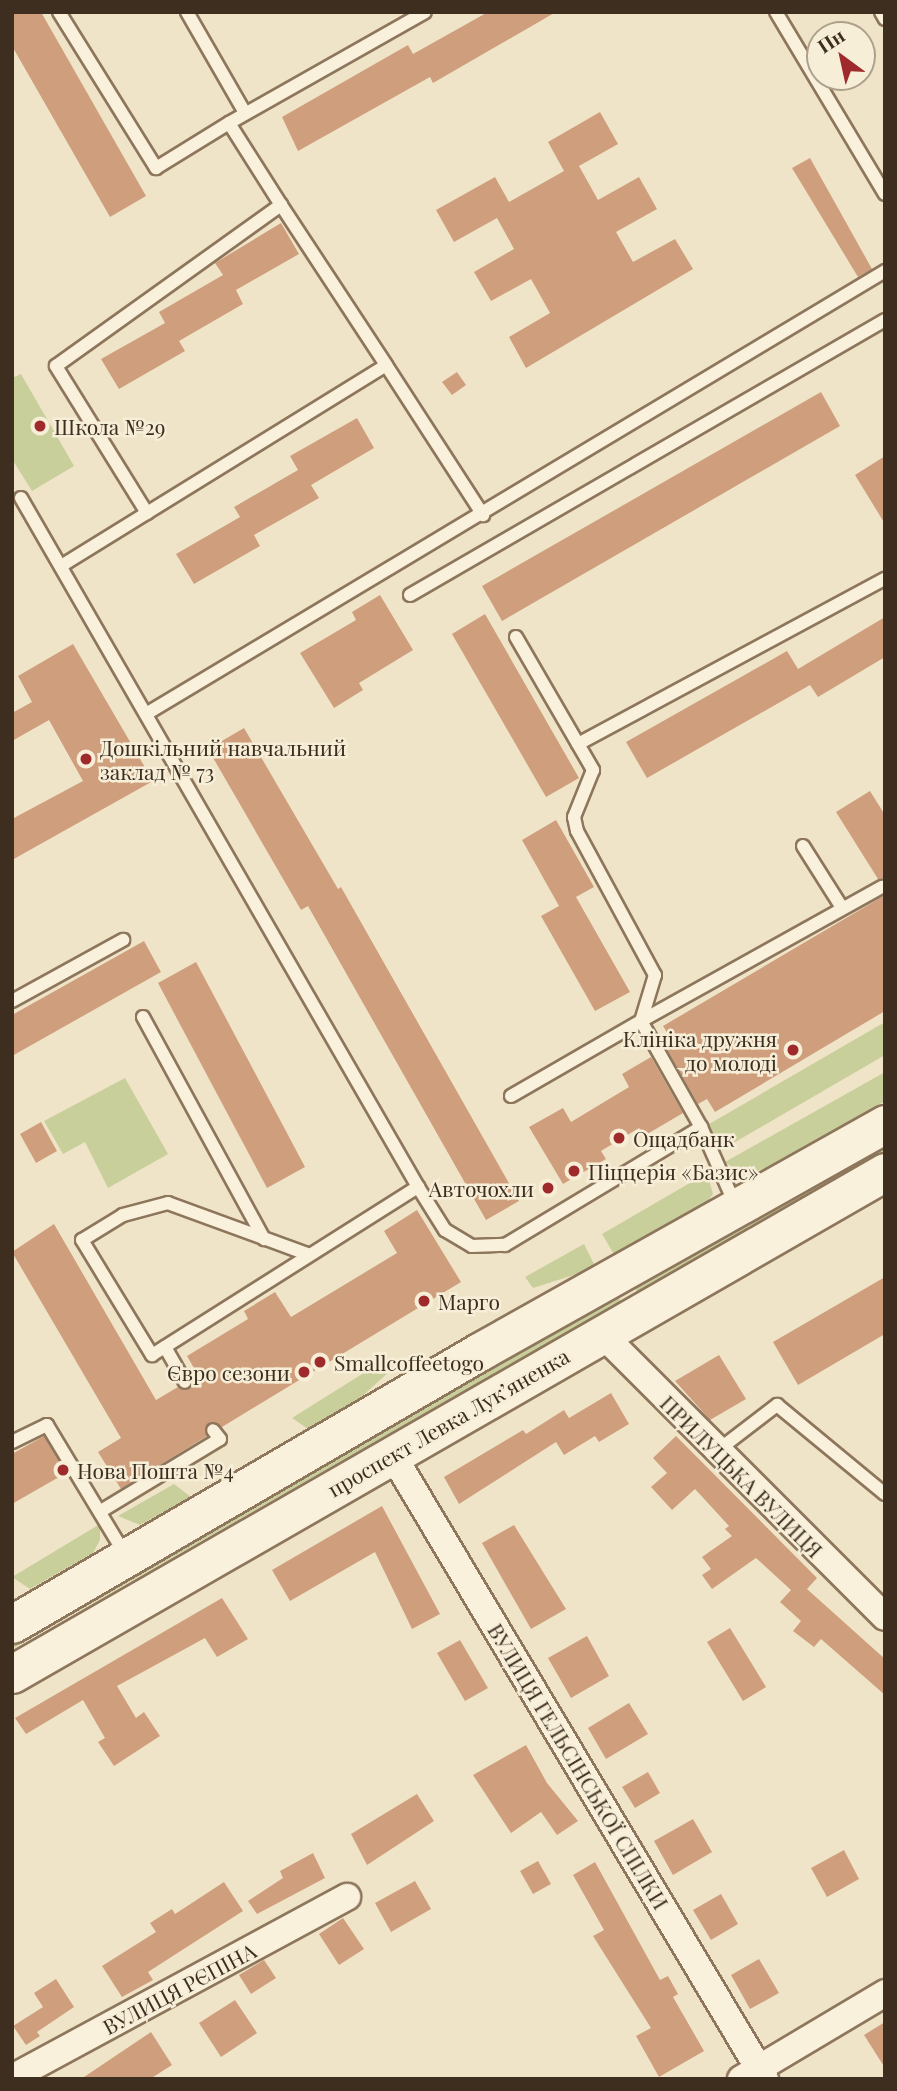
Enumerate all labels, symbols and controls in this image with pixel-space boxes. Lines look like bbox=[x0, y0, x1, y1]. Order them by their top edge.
north arrow bbox=[806, 21, 876, 91]
text: Пн bbox=[812, 22, 849, 58]
place label: Школа №29 bbox=[54, 413, 165, 439]
marker: Школа №29 bbox=[32, 418, 48, 434]
place label: Дошкільний навчальний заклад № 73 bbox=[100, 734, 346, 784]
marker: Дошкільний навчальний заклад № 73 bbox=[78, 751, 94, 767]
place label: Клініка дружня до молоді bbox=[623, 1025, 777, 1075]
marker: Клініка дружня до молоді bbox=[783, 1040, 803, 1060]
place label: Ощадбанк bbox=[633, 1125, 735, 1151]
marker: Ощадбанк bbox=[611, 1130, 627, 1146]
place label: Піццерія «Базис» bbox=[588, 1158, 759, 1184]
marker: Піццерія «Базис» bbox=[566, 1163, 582, 1179]
place label: Авточохли bbox=[429, 1175, 534, 1201]
marker: Авточохли bbox=[540, 1180, 556, 1196]
place label: Марго bbox=[438, 1288, 500, 1314]
marker: Марго bbox=[416, 1293, 432, 1309]
street label: проспект Левка Лукʼяненка bbox=[323, 1342, 573, 1502]
place label: Smallcoffeetogo bbox=[334, 1349, 484, 1375]
marker: Smallcoffeetogo bbox=[312, 1354, 328, 1370]
place label: Євро сезони bbox=[167, 1359, 290, 1385]
marker: Євро сезони bbox=[296, 1364, 312, 1380]
street label: ПРИЛУЦЬКА ВУЛИЦЯ bbox=[656, 1390, 828, 1562]
place label: Нова Пошта №4 bbox=[77, 1457, 234, 1483]
marker: Нова Пошта №4 bbox=[55, 1462, 71, 1478]
street label: ВУЛИЦЯ ГЕЛЬСІНСЬКОЇ СПІЛКИ bbox=[483, 1619, 675, 1913]
street label: ВУЛИЦЯ РЄПІНА bbox=[98, 1937, 260, 2039]

